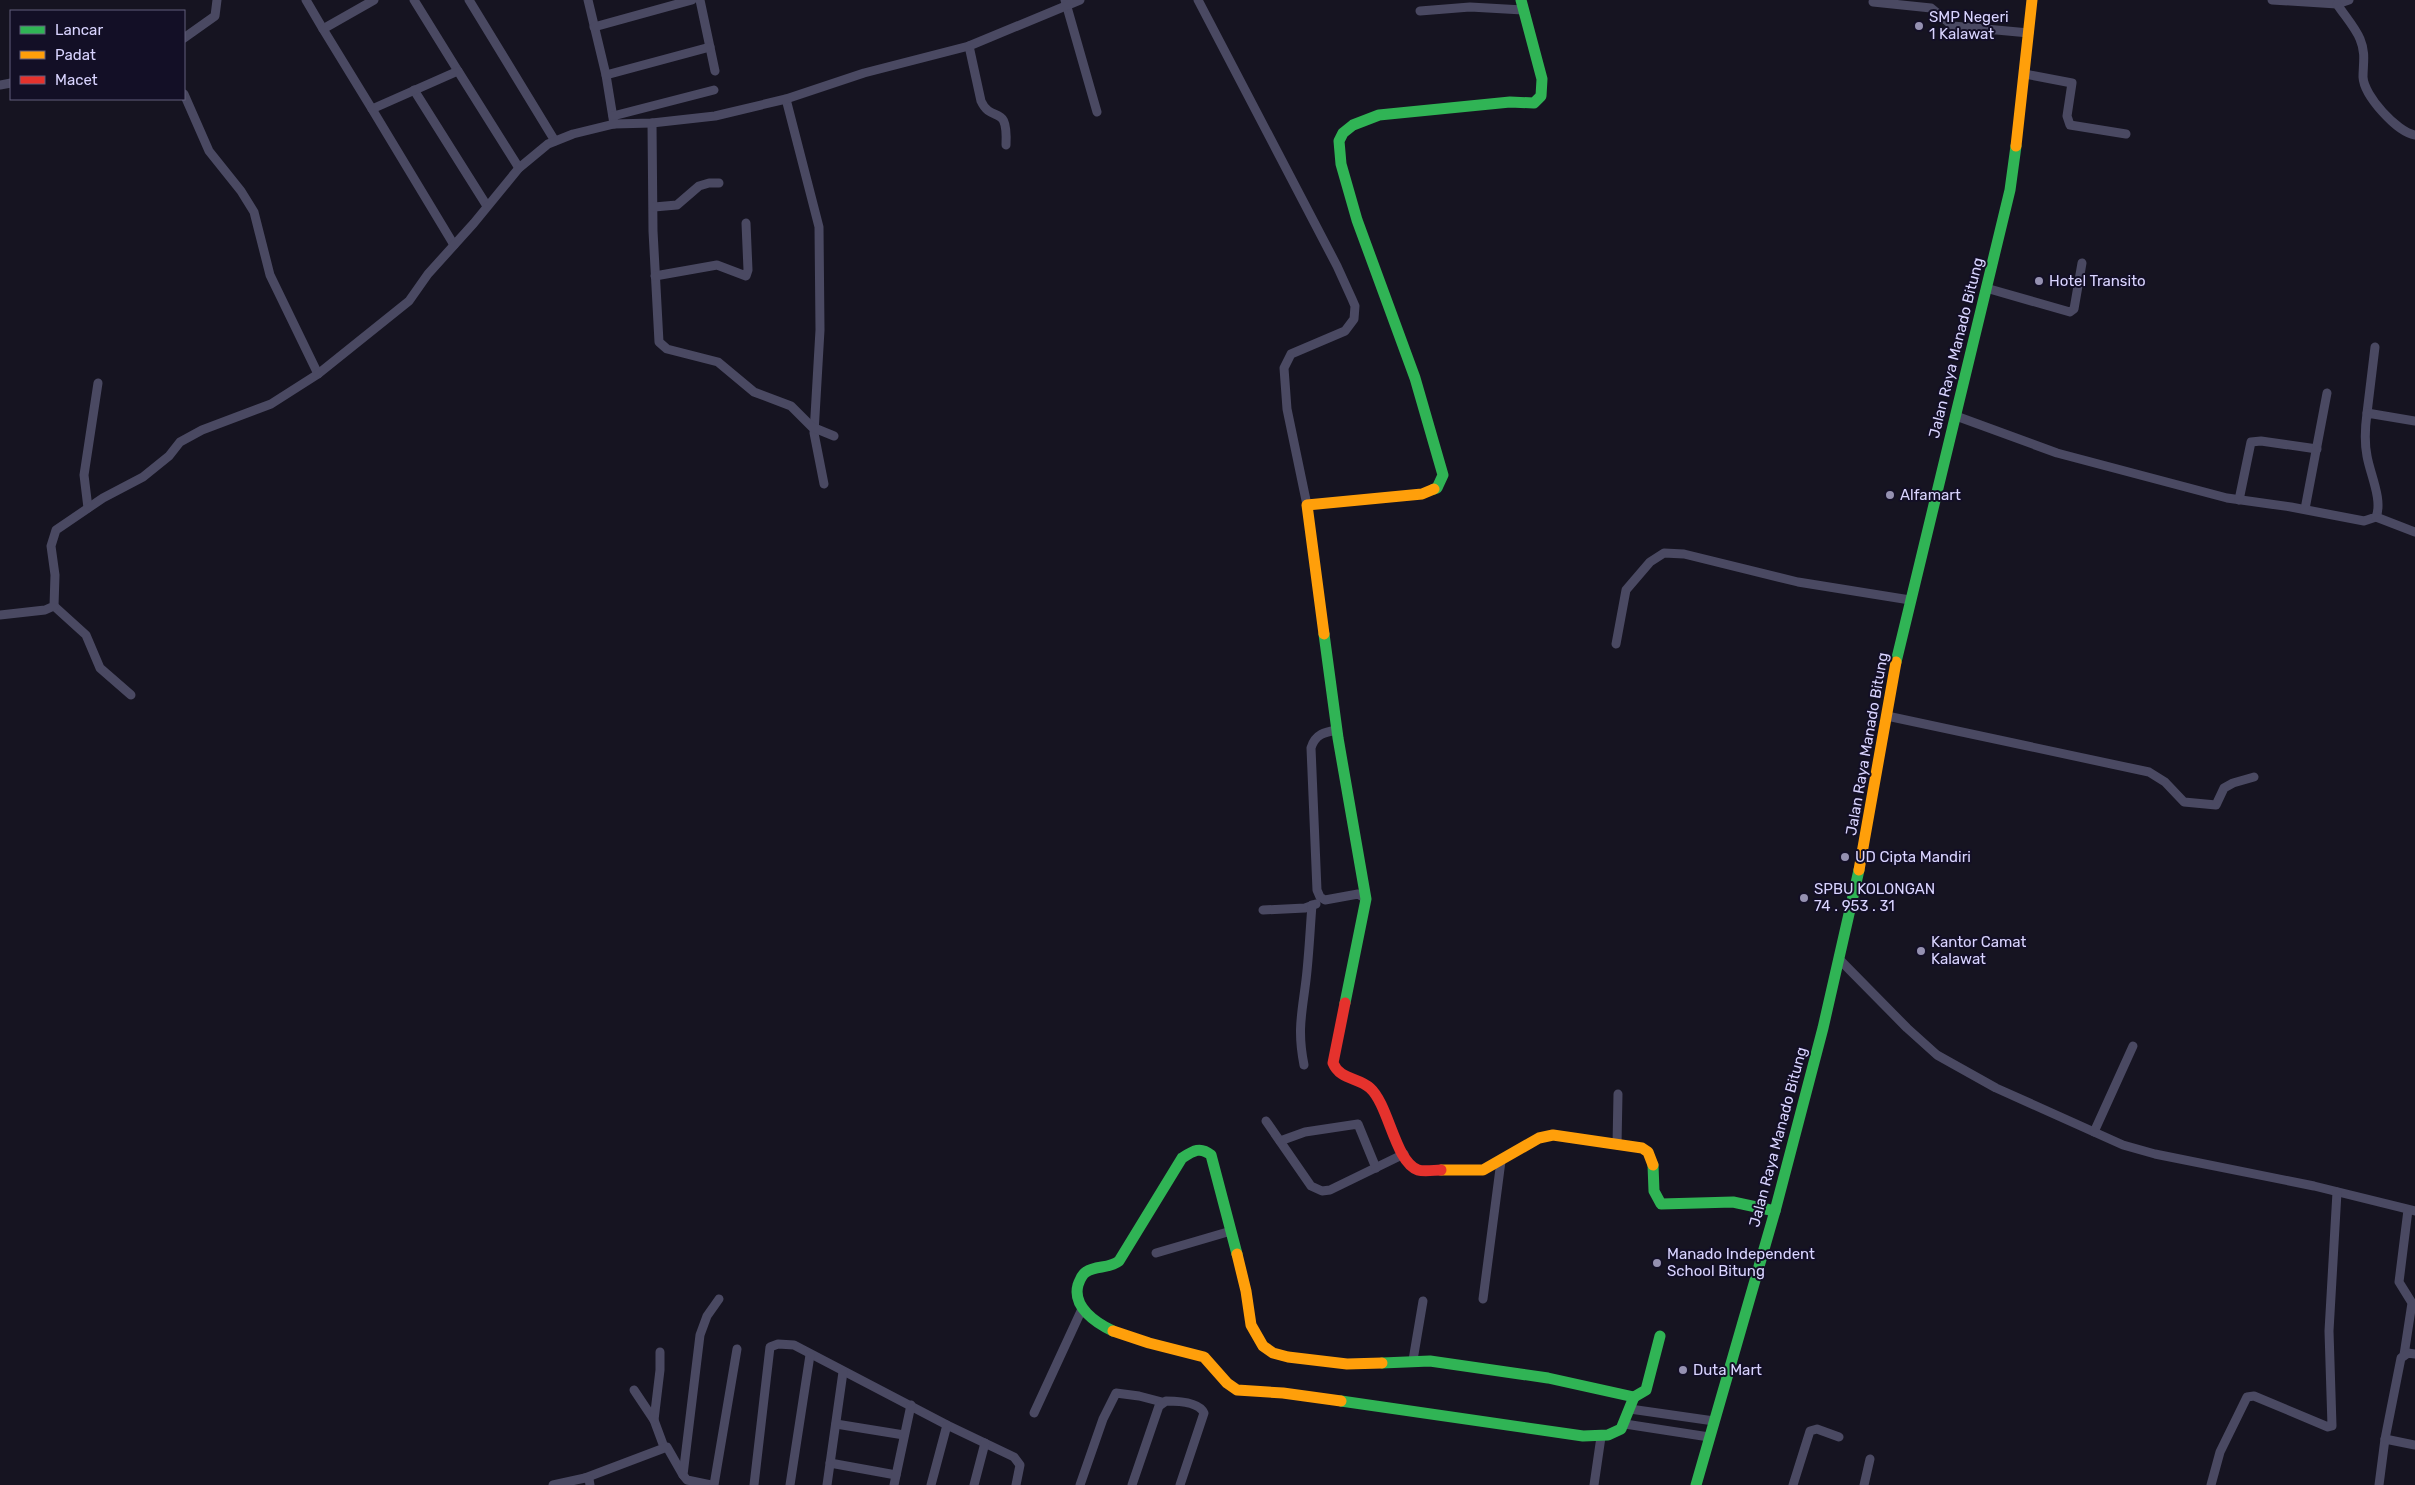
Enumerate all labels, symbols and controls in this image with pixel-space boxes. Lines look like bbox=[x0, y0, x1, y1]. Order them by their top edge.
place label: SMP Negeri 1 Kalawat bbox=[1929, 8, 2009, 43]
legend bbox=[10, 10, 185, 100]
marker: SMP Negeri 1 Kalawat bbox=[1913, 20, 1925, 32]
text: Lancar bbox=[55, 21, 103, 39]
text: Padat bbox=[55, 46, 96, 64]
text: Macet bbox=[55, 71, 98, 89]
street label: Jalan Raya Manado Bitung bbox=[1925, 256, 1987, 440]
place label: Hotel Transito bbox=[2049, 272, 2146, 290]
marker: Hotel Transito bbox=[2033, 275, 2045, 287]
place label: Alfamart bbox=[1900, 486, 1961, 504]
marker: Alfamart bbox=[1884, 489, 1896, 501]
street label: Jalan Raya Manado Bitung bbox=[1842, 651, 1892, 837]
place label: UD Cipta Mandiri bbox=[1855, 848, 1971, 866]
marker: UD Cipta Mandiri bbox=[1839, 851, 1851, 863]
place label: SPBU KOLONGAN 74 . 953 . 31 bbox=[1814, 880, 1935, 915]
marker: SPBU KOLONGAN 74 . 953 . 31 bbox=[1798, 892, 1810, 904]
place label: Kantor Camat Kalawat bbox=[1931, 933, 2026, 968]
marker: Kantor Camat Kalawat bbox=[1915, 945, 1927, 957]
street label: Jalan Raya Manado Bitung bbox=[1745, 1045, 1811, 1229]
place label: Manado Independent School Bitung bbox=[1667, 1245, 1815, 1280]
marker: Manado Independent School Bitung bbox=[1651, 1257, 1663, 1269]
place label: Duta Mart bbox=[1693, 1361, 1762, 1379]
marker: Duta Mart bbox=[1677, 1364, 1689, 1376]

